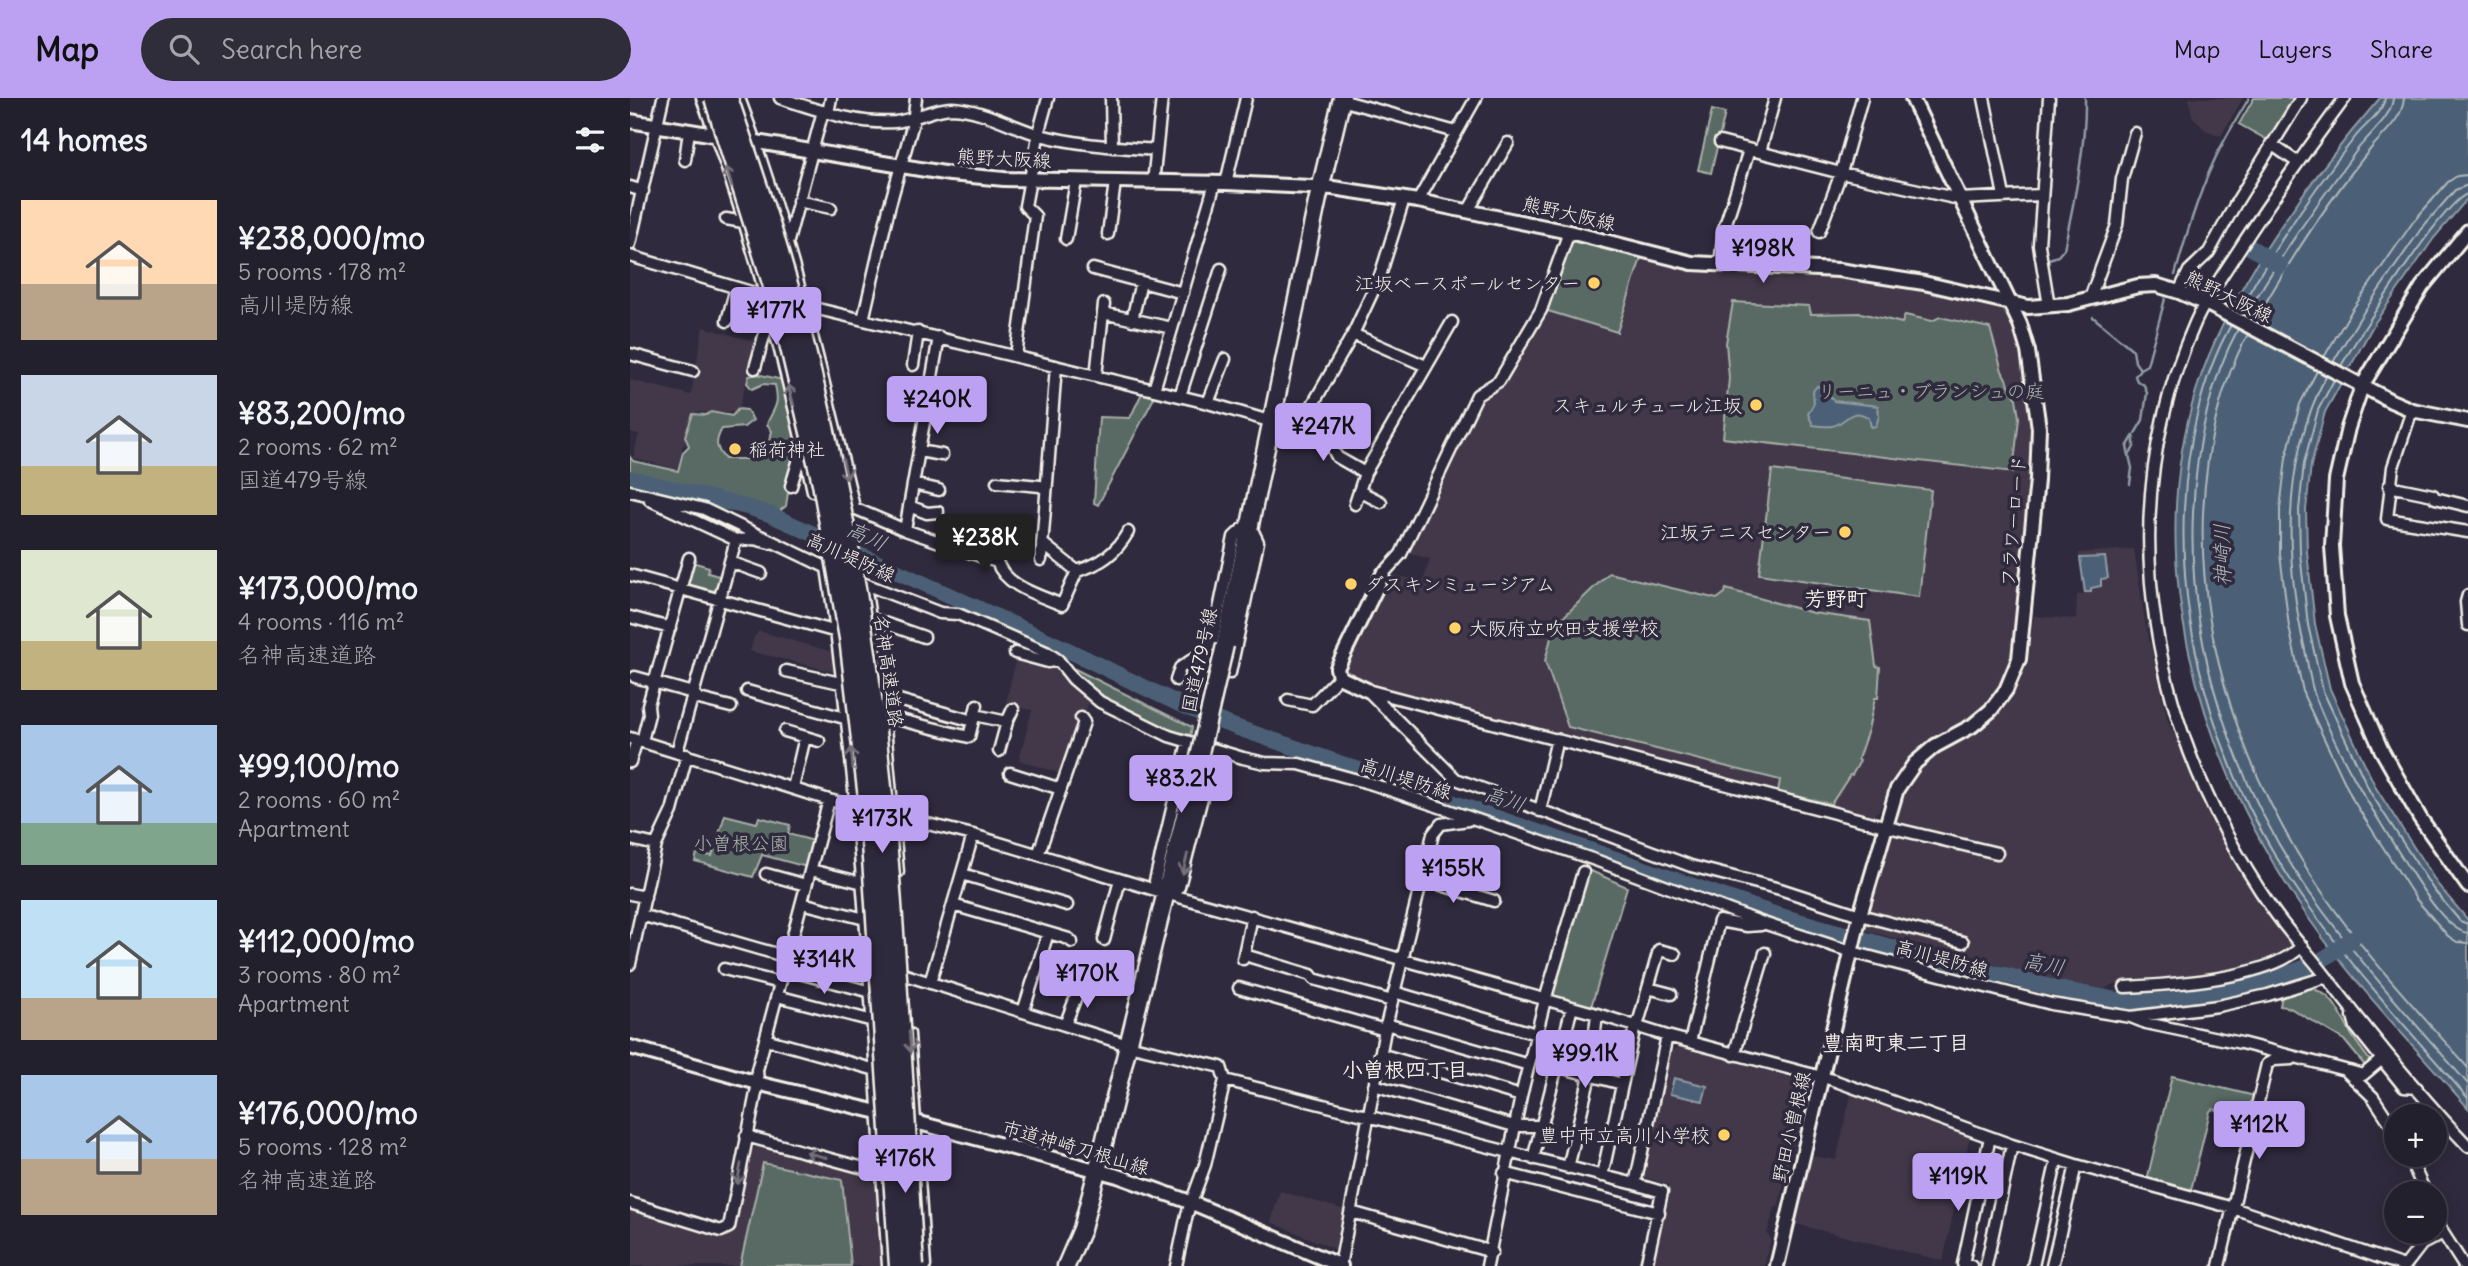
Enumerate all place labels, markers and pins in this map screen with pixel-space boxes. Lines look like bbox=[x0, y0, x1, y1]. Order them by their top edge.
pin: ¥198K bbox=[1714, 226, 1812, 285]
place label: 江坂ベースボールセンター bbox=[1355, 271, 1580, 295]
marker: 江坂ベースボールセンター bbox=[1586, 275, 1602, 291]
pin: ¥177K bbox=[727, 288, 825, 347]
pin: ¥240K bbox=[888, 376, 986, 436]
place label: スキュルチュール江坂 bbox=[1553, 393, 1742, 417]
marker: スキュルチュール江坂 bbox=[1748, 397, 1764, 413]
pin: ¥247K bbox=[1274, 404, 1372, 463]
place label: 稲荷神社 bbox=[749, 437, 825, 461]
marker: 稲荷神社 bbox=[727, 441, 743, 457]
pin: ¥238K bbox=[936, 514, 1034, 574]
place label: 江坂テニスセンター bbox=[1660, 520, 1831, 544]
marker: 江坂テニスセンター bbox=[1837, 524, 1853, 540]
place label: ダスキンミュージアム bbox=[1365, 572, 1555, 596]
marker: ダスキンミュージアム bbox=[1343, 576, 1359, 592]
place label: 大阪府立吹田支援学校 bbox=[1469, 616, 1659, 640]
marker: 大阪府立吹田支援学校 bbox=[1447, 620, 1463, 636]
pin: ¥83.2K bbox=[1124, 756, 1238, 815]
pin: ¥173K bbox=[833, 796, 931, 855]
pin: ¥155K bbox=[1404, 846, 1502, 905]
pin: ¥314K bbox=[775, 936, 873, 996]
pin: ¥170K bbox=[1038, 950, 1136, 1010]
pin: ¥99.1K bbox=[1528, 1030, 1642, 1090]
pin: ¥112K bbox=[2210, 1102, 2308, 1161]
place label: 豊中市立高川小学校 bbox=[1539, 1123, 1710, 1147]
marker: 豊中市立高川小学校 bbox=[1716, 1127, 1732, 1143]
pin: ¥176K bbox=[856, 1136, 954, 1195]
pin: ¥119K bbox=[1909, 1154, 2007, 1213]

